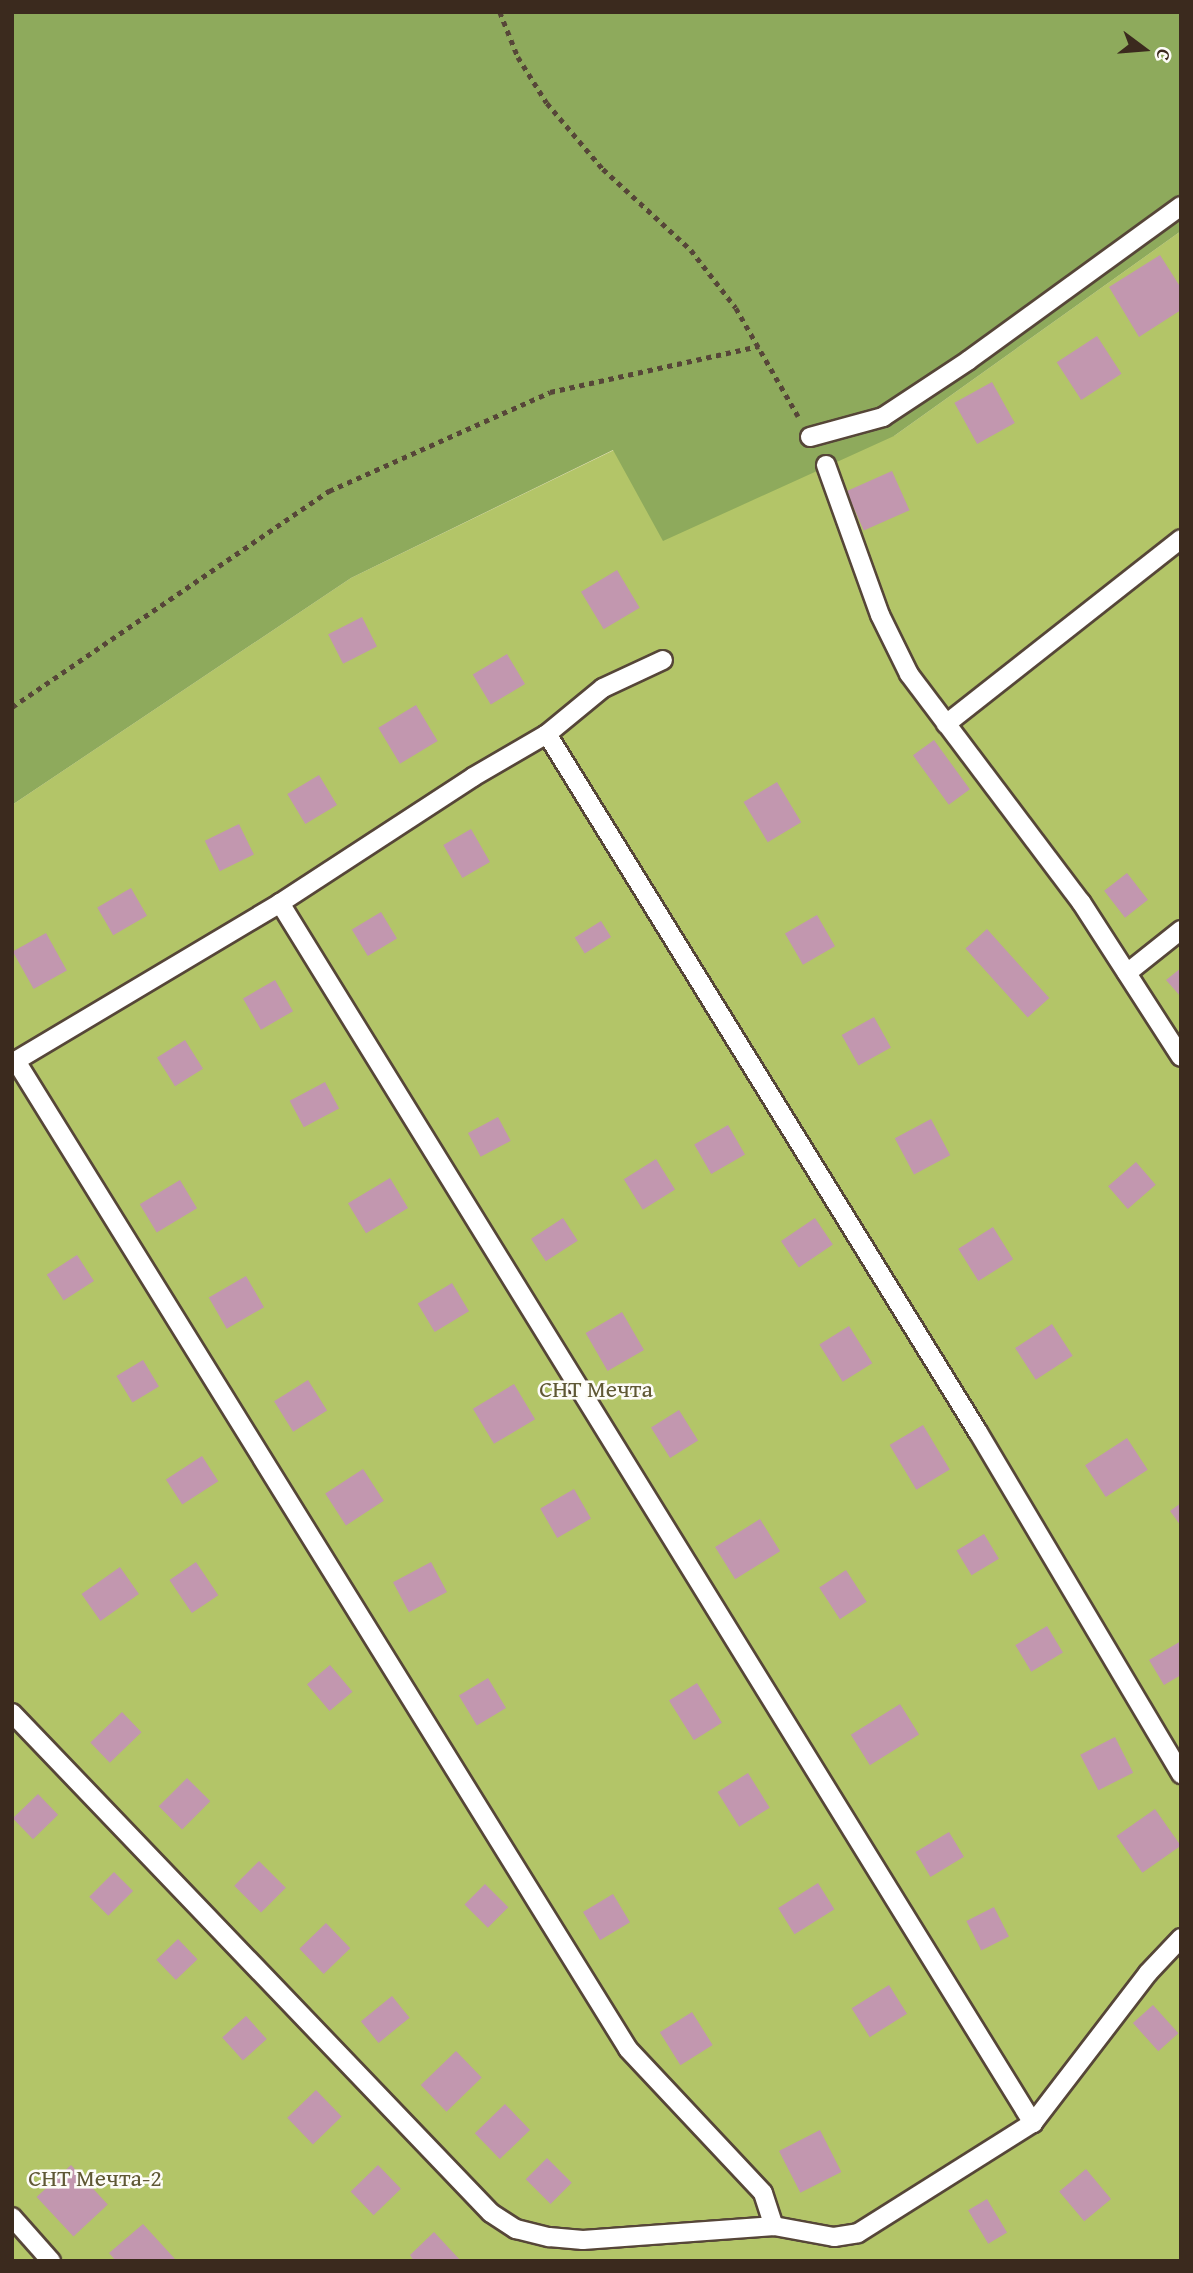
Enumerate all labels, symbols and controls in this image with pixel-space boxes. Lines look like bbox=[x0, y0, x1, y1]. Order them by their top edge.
north arrow bbox=[1109, 14, 1179, 84]
text: С bbox=[1149, 46, 1179, 64]
park label: СНТ Мечта bbox=[539, 1375, 653, 1403]
park label: СНТ Мечта-2 bbox=[28, 2164, 162, 2192]

